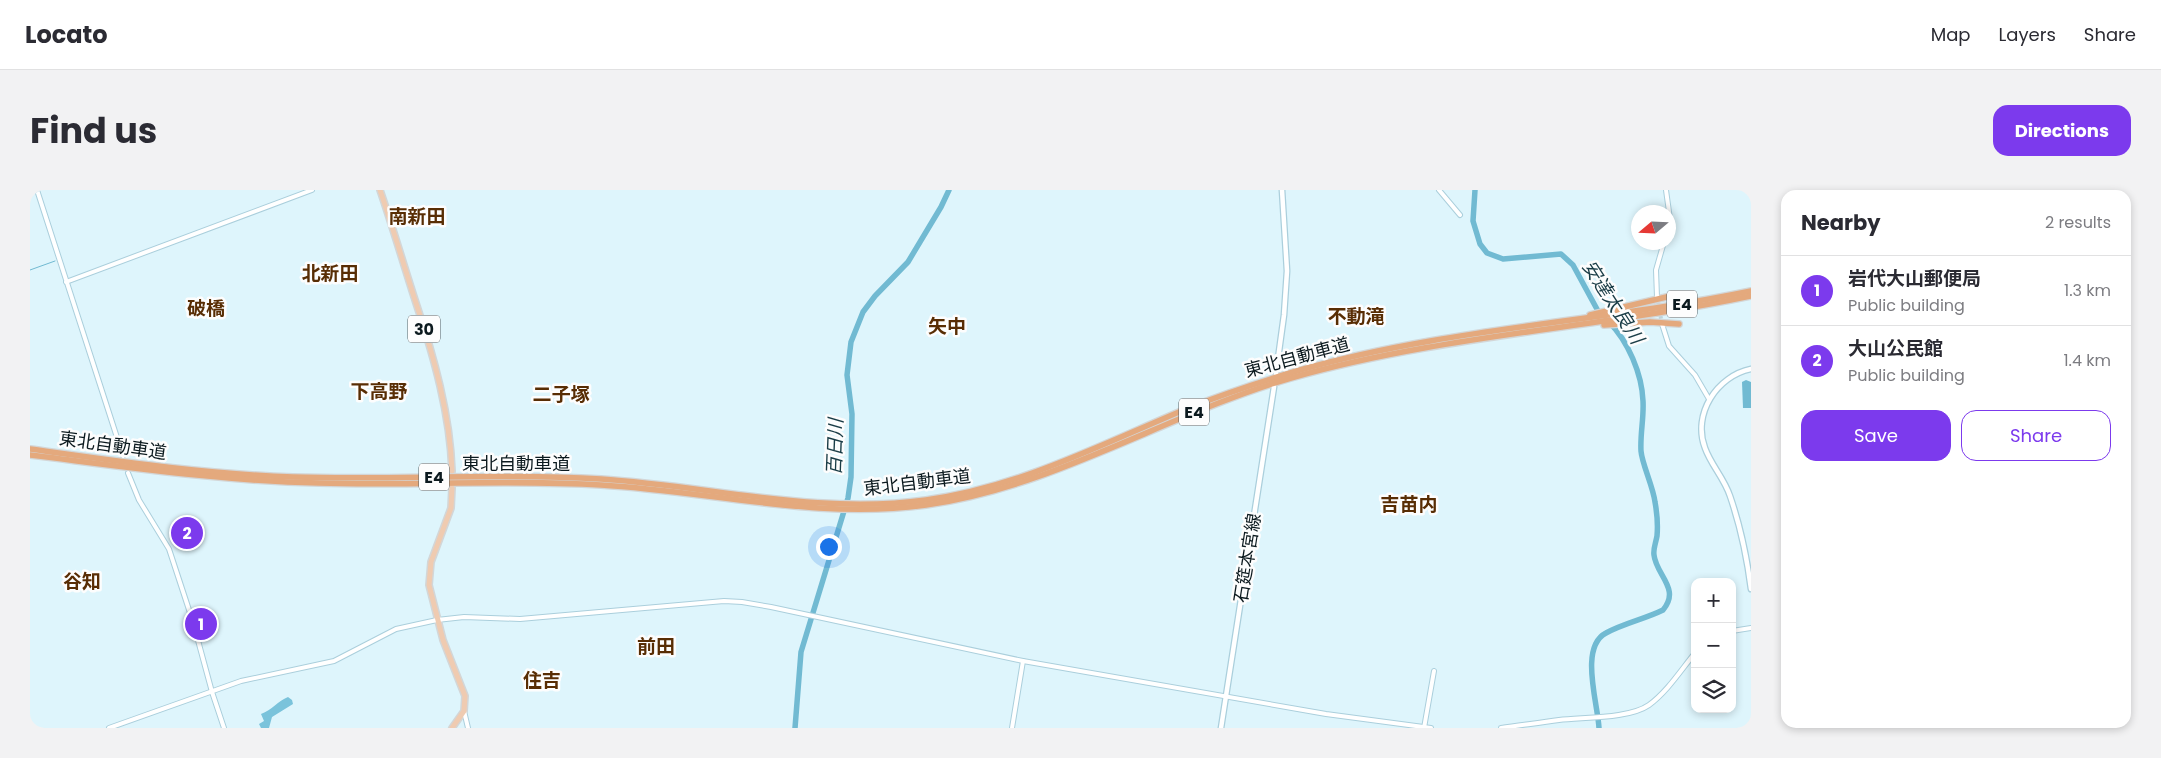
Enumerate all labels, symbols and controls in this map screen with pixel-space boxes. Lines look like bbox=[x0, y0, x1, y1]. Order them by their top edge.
text: Locato bbox=[25, 18, 108, 51]
text: Map bbox=[1931, 22, 1971, 47]
text: Layers bbox=[1999, 22, 2056, 47]
text: Share bbox=[2084, 22, 2136, 47]
button: Directions bbox=[1993, 105, 2131, 156]
text: Find us bbox=[30, 106, 157, 155]
district label: 南新田 bbox=[388, 203, 446, 230]
north arrow bbox=[1631, 205, 1676, 250]
text: Nearby bbox=[1801, 208, 1881, 237]
text: 2 results bbox=[2045, 211, 2111, 234]
water label: 安達太良川 bbox=[1576, 255, 1651, 351]
district label: 北新田 bbox=[301, 260, 359, 287]
text: 岩代大山郵便局 bbox=[1848, 265, 1981, 292]
text: 1 bbox=[1814, 279, 1820, 302]
text: 1.3 km bbox=[2064, 279, 2111, 302]
road number: E4 bbox=[1667, 290, 1697, 318]
text: Public building bbox=[1848, 294, 1965, 317]
district label: 破橋 bbox=[187, 295, 225, 322]
district label: 不動滝 bbox=[1327, 303, 1385, 330]
district label: 矢中 bbox=[928, 313, 966, 340]
road number: 30 bbox=[408, 316, 440, 342]
street label: 東北自動車道 bbox=[1242, 331, 1352, 383]
text: 大山公民館 bbox=[1848, 335, 1943, 362]
text: 2 bbox=[1812, 349, 1822, 372]
text: 1.4 km bbox=[2063, 349, 2111, 372]
text: Public building bbox=[1848, 364, 1965, 387]
district label: 下高野 bbox=[350, 378, 408, 405]
district label: 二子塚 bbox=[532, 381, 590, 408]
road number: E4 bbox=[1179, 398, 1209, 426]
button: Save bbox=[1801, 410, 1951, 461]
button: Share bbox=[1961, 410, 2111, 461]
water label: 百日川 bbox=[821, 416, 850, 476]
street label: 東北自動車道 bbox=[58, 425, 168, 465]
street label: 東北自動車道 bbox=[462, 451, 570, 476]
street label: 東北自動車道 bbox=[862, 463, 972, 501]
road number: E4 bbox=[419, 464, 449, 490]
district label: 吉苗内 bbox=[1380, 491, 1438, 518]
street label: 石筵本宮線 bbox=[1228, 512, 1266, 604]
pin: 2 bbox=[171, 514, 203, 552]
your location bbox=[816, 534, 842, 560]
district label: 谷知 bbox=[63, 568, 101, 595]
map controls bbox=[1691, 578, 1736, 713]
button: + bbox=[1691, 578, 1736, 623]
pin: 1 bbox=[185, 605, 217, 643]
button: − bbox=[1691, 623, 1736, 668]
district label: 前田 bbox=[637, 633, 675, 660]
district label: 住吉 bbox=[523, 667, 561, 694]
button: layers bbox=[1691, 668, 1736, 713]

